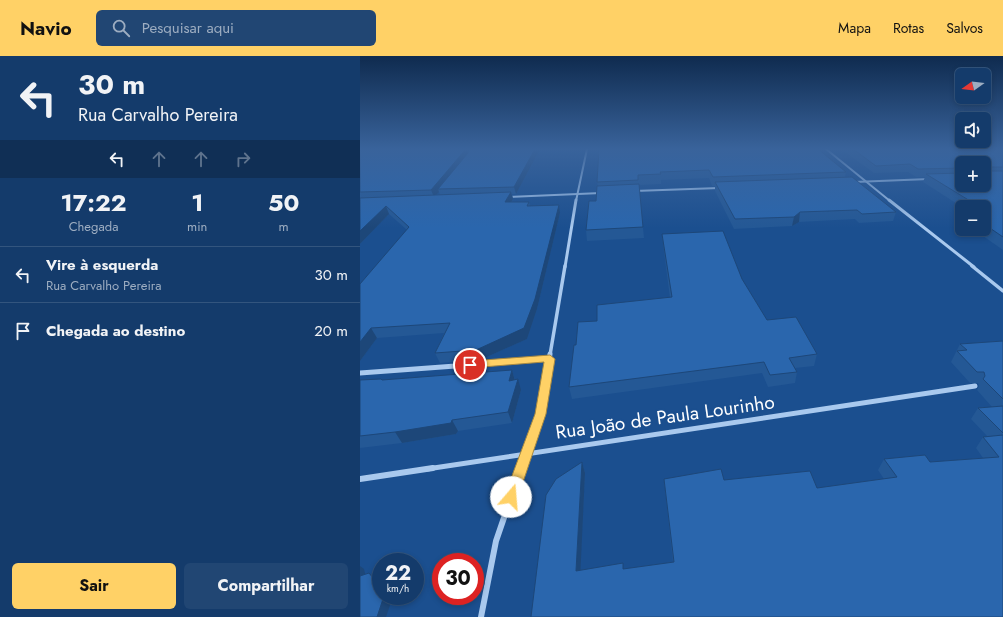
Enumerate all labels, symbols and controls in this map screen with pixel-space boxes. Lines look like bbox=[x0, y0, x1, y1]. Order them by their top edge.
search box bbox=[96, 10, 376, 46]
text: Navio bbox=[20, 15, 72, 42]
icon: search bbox=[110, 17, 132, 39]
text: Pesquisar aqui bbox=[142, 17, 234, 39]
text: Mapa bbox=[838, 18, 871, 38]
text: Rotas bbox=[893, 18, 924, 38]
text: Salvos bbox=[946, 18, 983, 38]
text: 30 m bbox=[78, 64, 145, 105]
north arrow bbox=[955, 68, 991, 104]
map controls bbox=[955, 68, 991, 236]
icon: left bbox=[12, 72, 64, 124]
text: Rua Carvalho Pereira bbox=[78, 102, 238, 128]
button: sound bbox=[955, 112, 991, 148]
icon: left bbox=[106, 148, 128, 170]
icon: ahead bbox=[148, 148, 170, 170]
icon: ahead bbox=[190, 148, 212, 170]
icon: right bbox=[232, 148, 254, 170]
button: + bbox=[955, 156, 991, 192]
text: 17:22 bbox=[61, 185, 126, 220]
text: 1 bbox=[191, 185, 203, 220]
text: 50 bbox=[268, 185, 299, 220]
button: − bbox=[955, 200, 991, 236]
text: Chegada bbox=[69, 217, 118, 236]
text: min bbox=[187, 217, 207, 236]
text: m bbox=[279, 217, 289, 236]
text: Vire à esquerda bbox=[46, 254, 158, 276]
icon: left bbox=[12, 264, 34, 286]
text: 30 m bbox=[315, 264, 348, 286]
text: Rua Carvalho Pereira bbox=[46, 276, 162, 295]
icon: arrive bbox=[12, 320, 34, 342]
text: Chegada ao destino bbox=[46, 320, 185, 342]
text: 20 m bbox=[314, 320, 348, 342]
pin bbox=[453, 348, 487, 382]
icon: arrive bbox=[459, 354, 481, 376]
street label: Rua João de Paula Lourinho bbox=[554, 388, 776, 446]
position arrow bbox=[490, 476, 532, 518]
speed limit sign: 30 bbox=[432, 553, 484, 605]
text: 22 bbox=[385, 559, 411, 588]
button: Sair bbox=[12, 563, 176, 609]
button: Compartilhar bbox=[184, 563, 348, 609]
text: km/h bbox=[387, 581, 409, 596]

